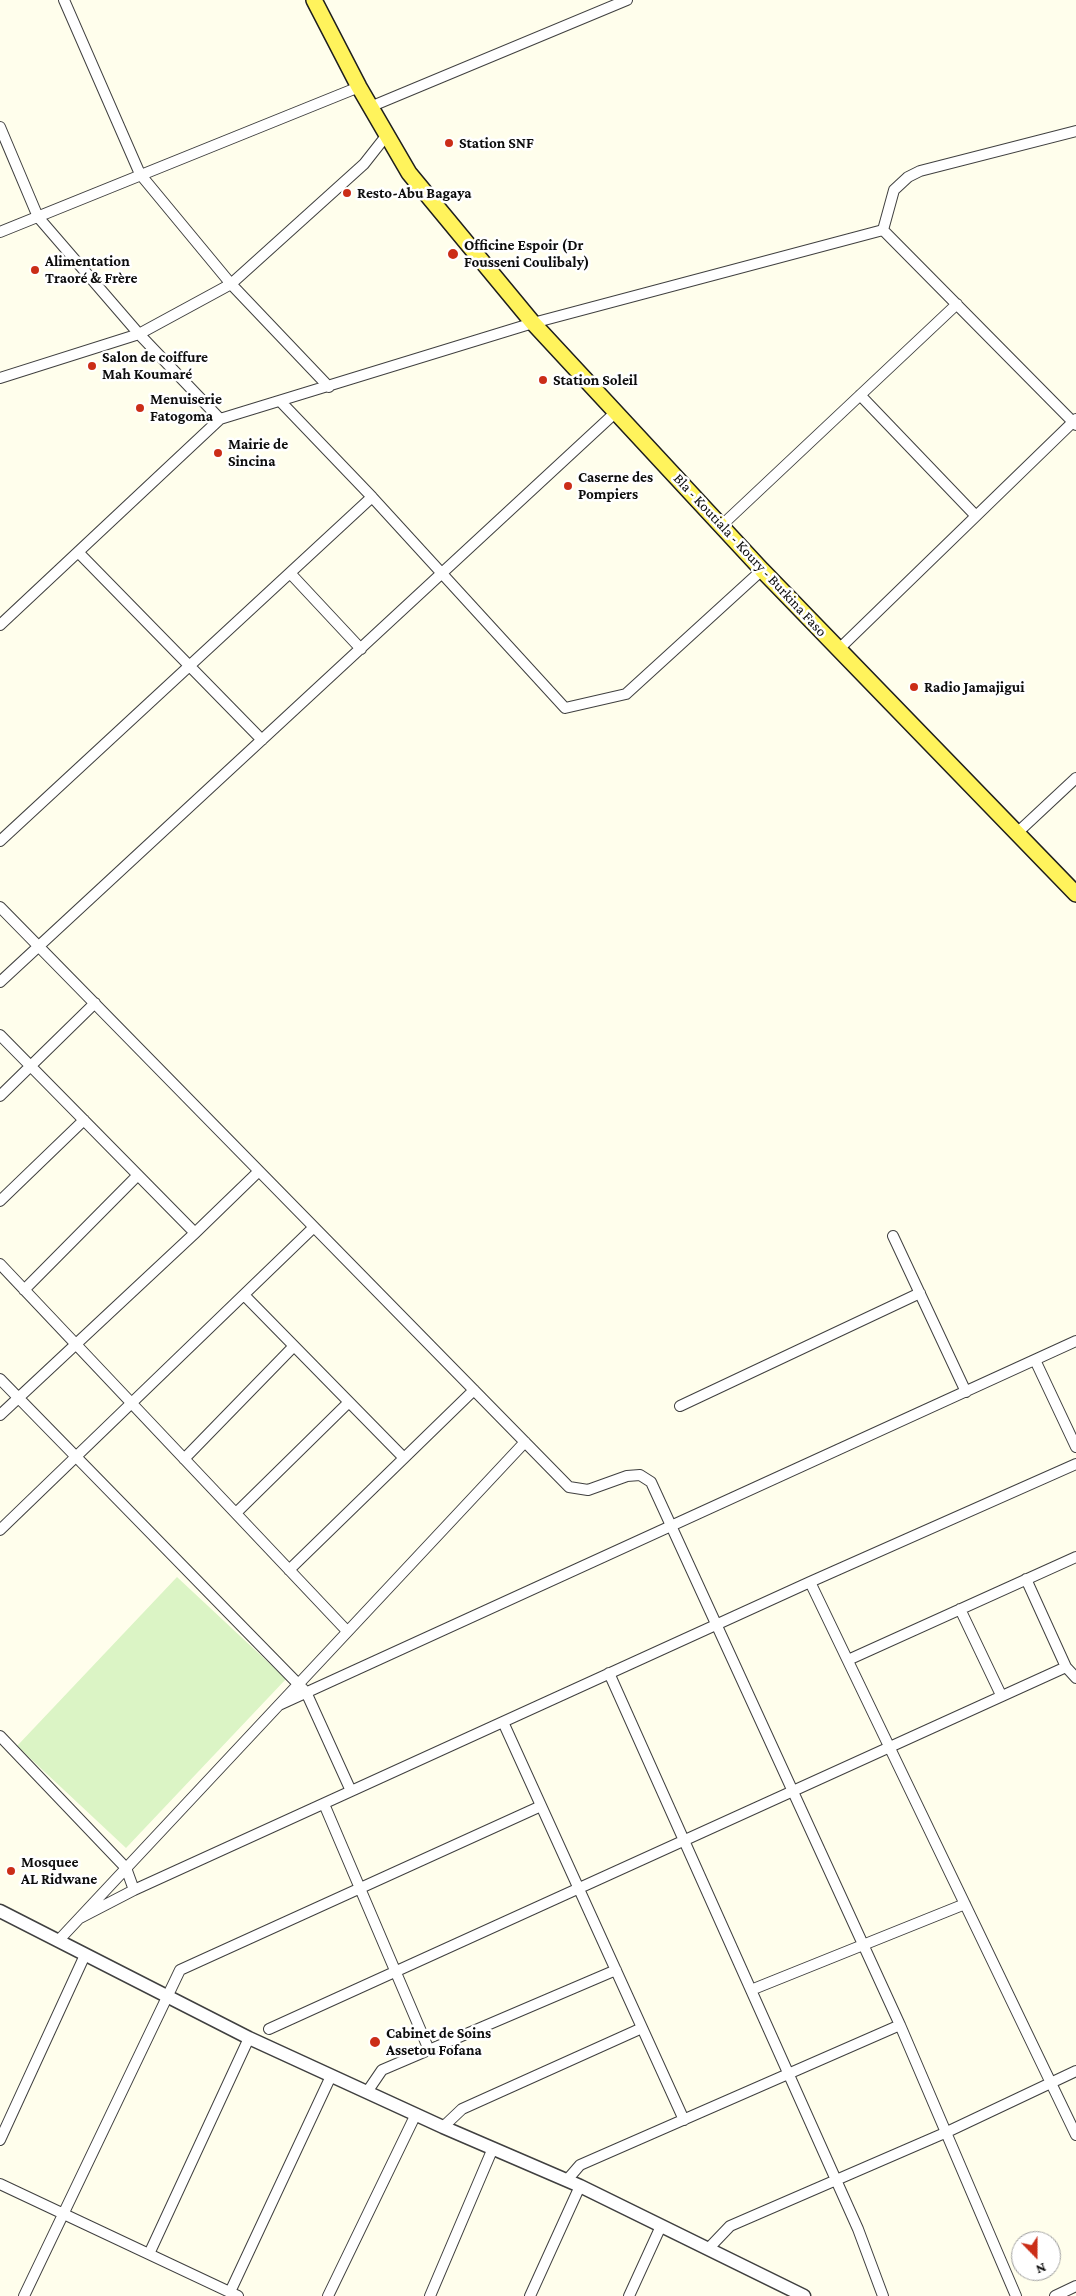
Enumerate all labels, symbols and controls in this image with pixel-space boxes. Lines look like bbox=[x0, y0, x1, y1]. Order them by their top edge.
place label: Station SNF bbox=[459, 134, 534, 152]
marker: Station SNF bbox=[443, 137, 455, 149]
place label: Resto-Abu Bagaya bbox=[357, 184, 472, 202]
marker: Resto-Abu Bagaya bbox=[341, 187, 353, 199]
place label: Officine Espoir (Dr Fousseni Coulibaly) bbox=[464, 236, 590, 271]
marker: Officine Espoir (Dr Fousseni Coulibaly) bbox=[446, 247, 460, 261]
place label: Alimentation Traoré & Frère bbox=[45, 252, 137, 287]
marker: Alimentation Traoré & Frère bbox=[29, 264, 41, 276]
place label: Salon de coiffure Mah Koumaré bbox=[102, 348, 208, 383]
marker: Salon de coiffure Mah Koumaré bbox=[86, 360, 98, 372]
place label: Station Soleil bbox=[553, 371, 638, 389]
marker: Station Soleil bbox=[537, 374, 549, 386]
place label: Menuiserie Fatogoma bbox=[150, 390, 222, 425]
marker: Menuiserie Fatogoma bbox=[134, 402, 146, 414]
place label: Mairie de Sincina bbox=[228, 435, 288, 470]
marker: Mairie de Sincina bbox=[212, 447, 224, 459]
place label: Caserne des Pompiers bbox=[578, 468, 653, 503]
street label: Bla - Koutiala - Koury - Burkina Faso bbox=[670, 470, 830, 640]
marker: Caserne des Pompiers bbox=[562, 480, 574, 492]
place label: Radio Jamajigui bbox=[924, 678, 1025, 696]
marker: Radio Jamajigui bbox=[908, 681, 920, 693]
place label: Mosquee AL Ridwane bbox=[21, 1853, 97, 1888]
marker: Mosquee AL Ridwane bbox=[5, 1865, 17, 1877]
place label: Cabinet de Soins Assetou Fofana bbox=[386, 2024, 491, 2059]
marker: Cabinet de Soins Assetou Fofana bbox=[368, 2035, 382, 2049]
north arrow bbox=[1011, 2231, 1061, 2281]
text: N bbox=[1034, 2260, 1049, 2278]

